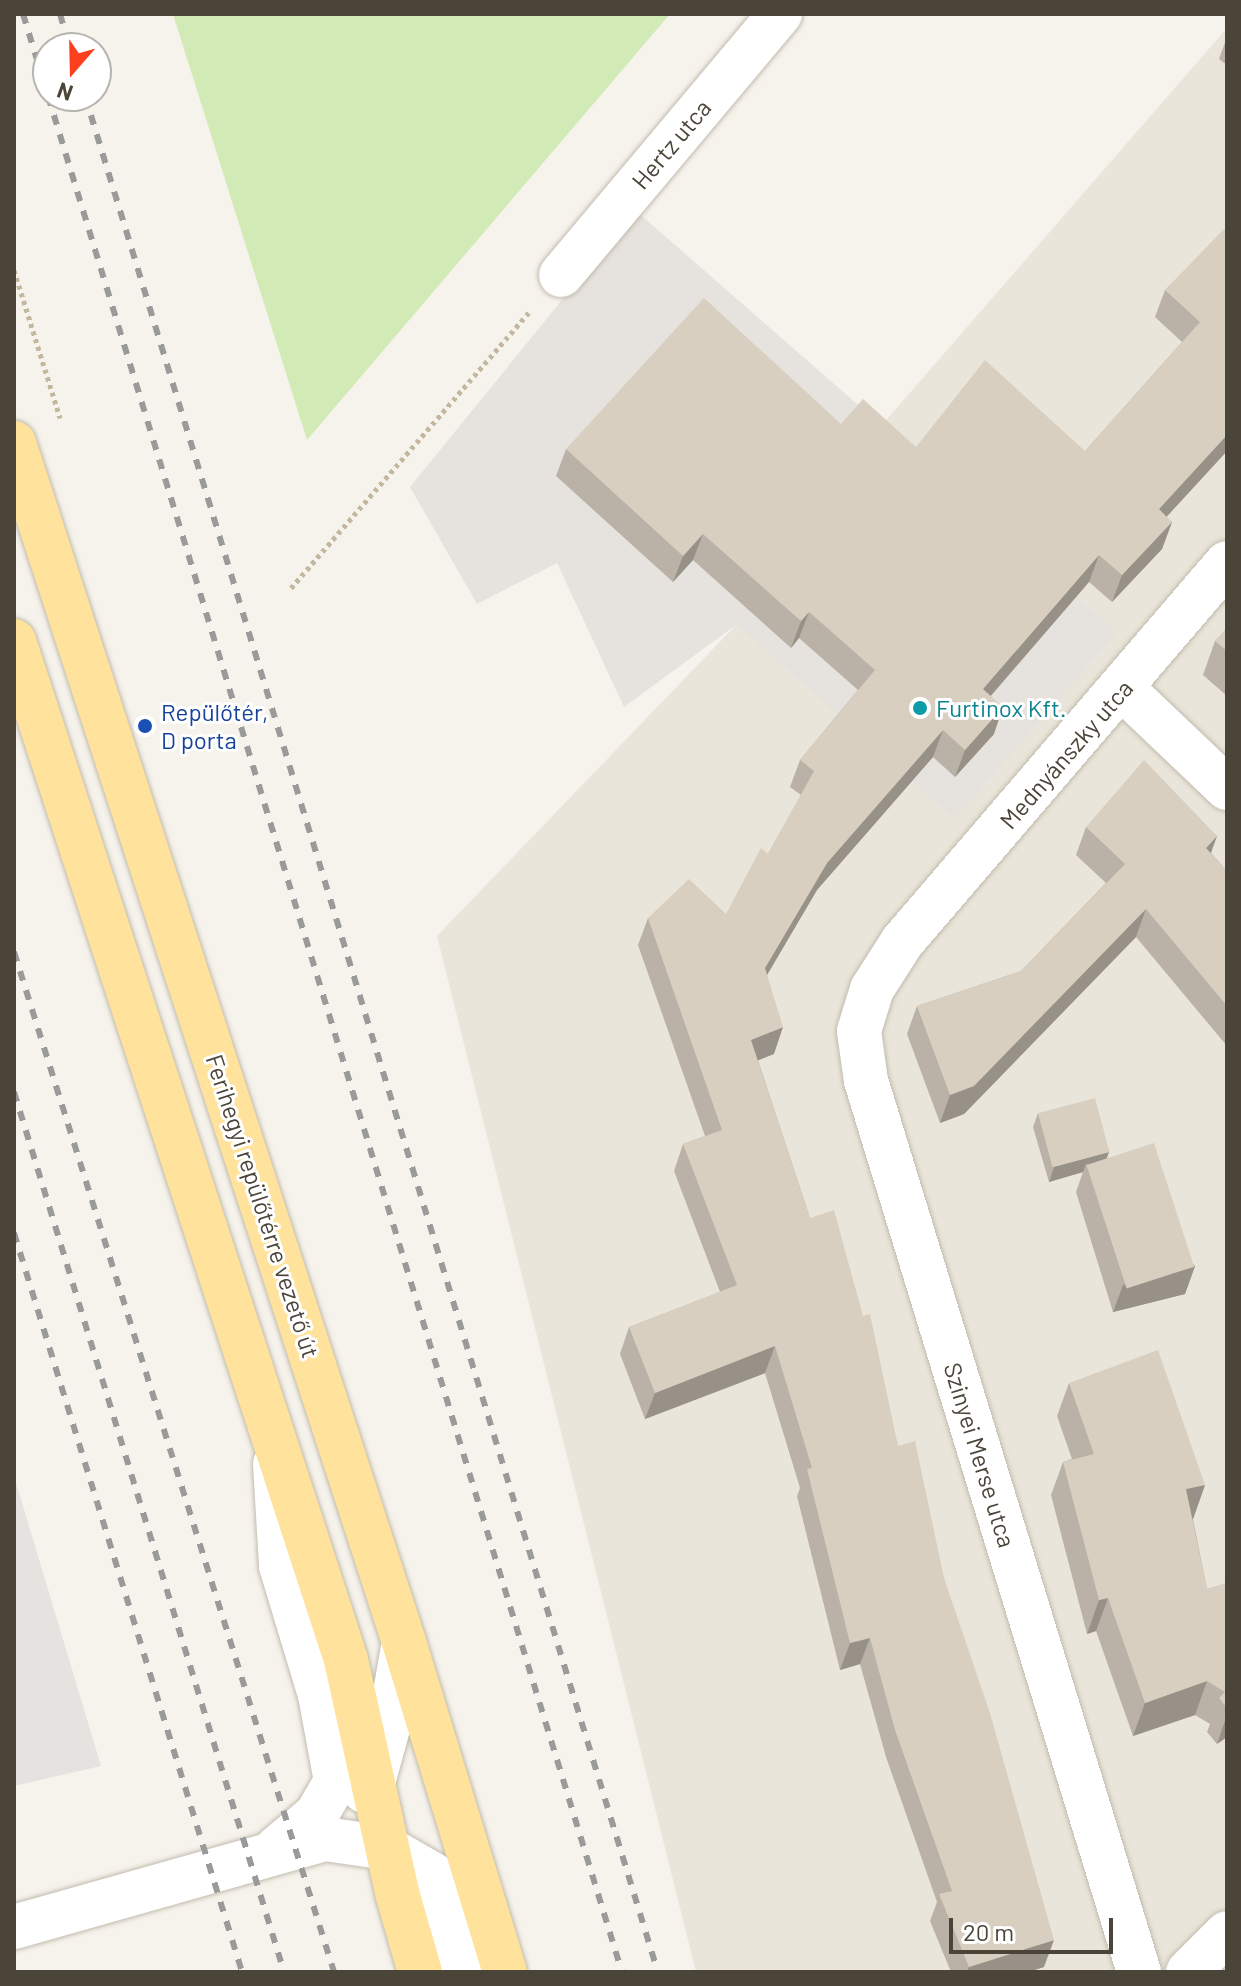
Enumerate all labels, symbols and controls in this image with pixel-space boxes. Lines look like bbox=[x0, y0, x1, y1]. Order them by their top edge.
north arrow bbox=[32, 32, 112, 112]
text: N bbox=[53, 78, 76, 107]
street label: Hertz utca bbox=[625, 93, 717, 195]
street label: Mednyánszky utca bbox=[994, 674, 1138, 834]
place label: Furtinox Kft. bbox=[936, 694, 1066, 722]
place label: Repülőtér, D porta bbox=[161, 698, 268, 754]
marker: Furtinox Kft. bbox=[911, 699, 929, 717]
marker: Repülőtér, D porta bbox=[136, 717, 154, 735]
street label: Ferihegyi repülőtérre vezető út bbox=[200, 1051, 326, 1361]
street label: Szinyei Merse utca bbox=[938, 1359, 1022, 1551]
scale bar bbox=[953, 1902, 1117, 1952]
text: 20 m bbox=[963, 1917, 1014, 1946]

